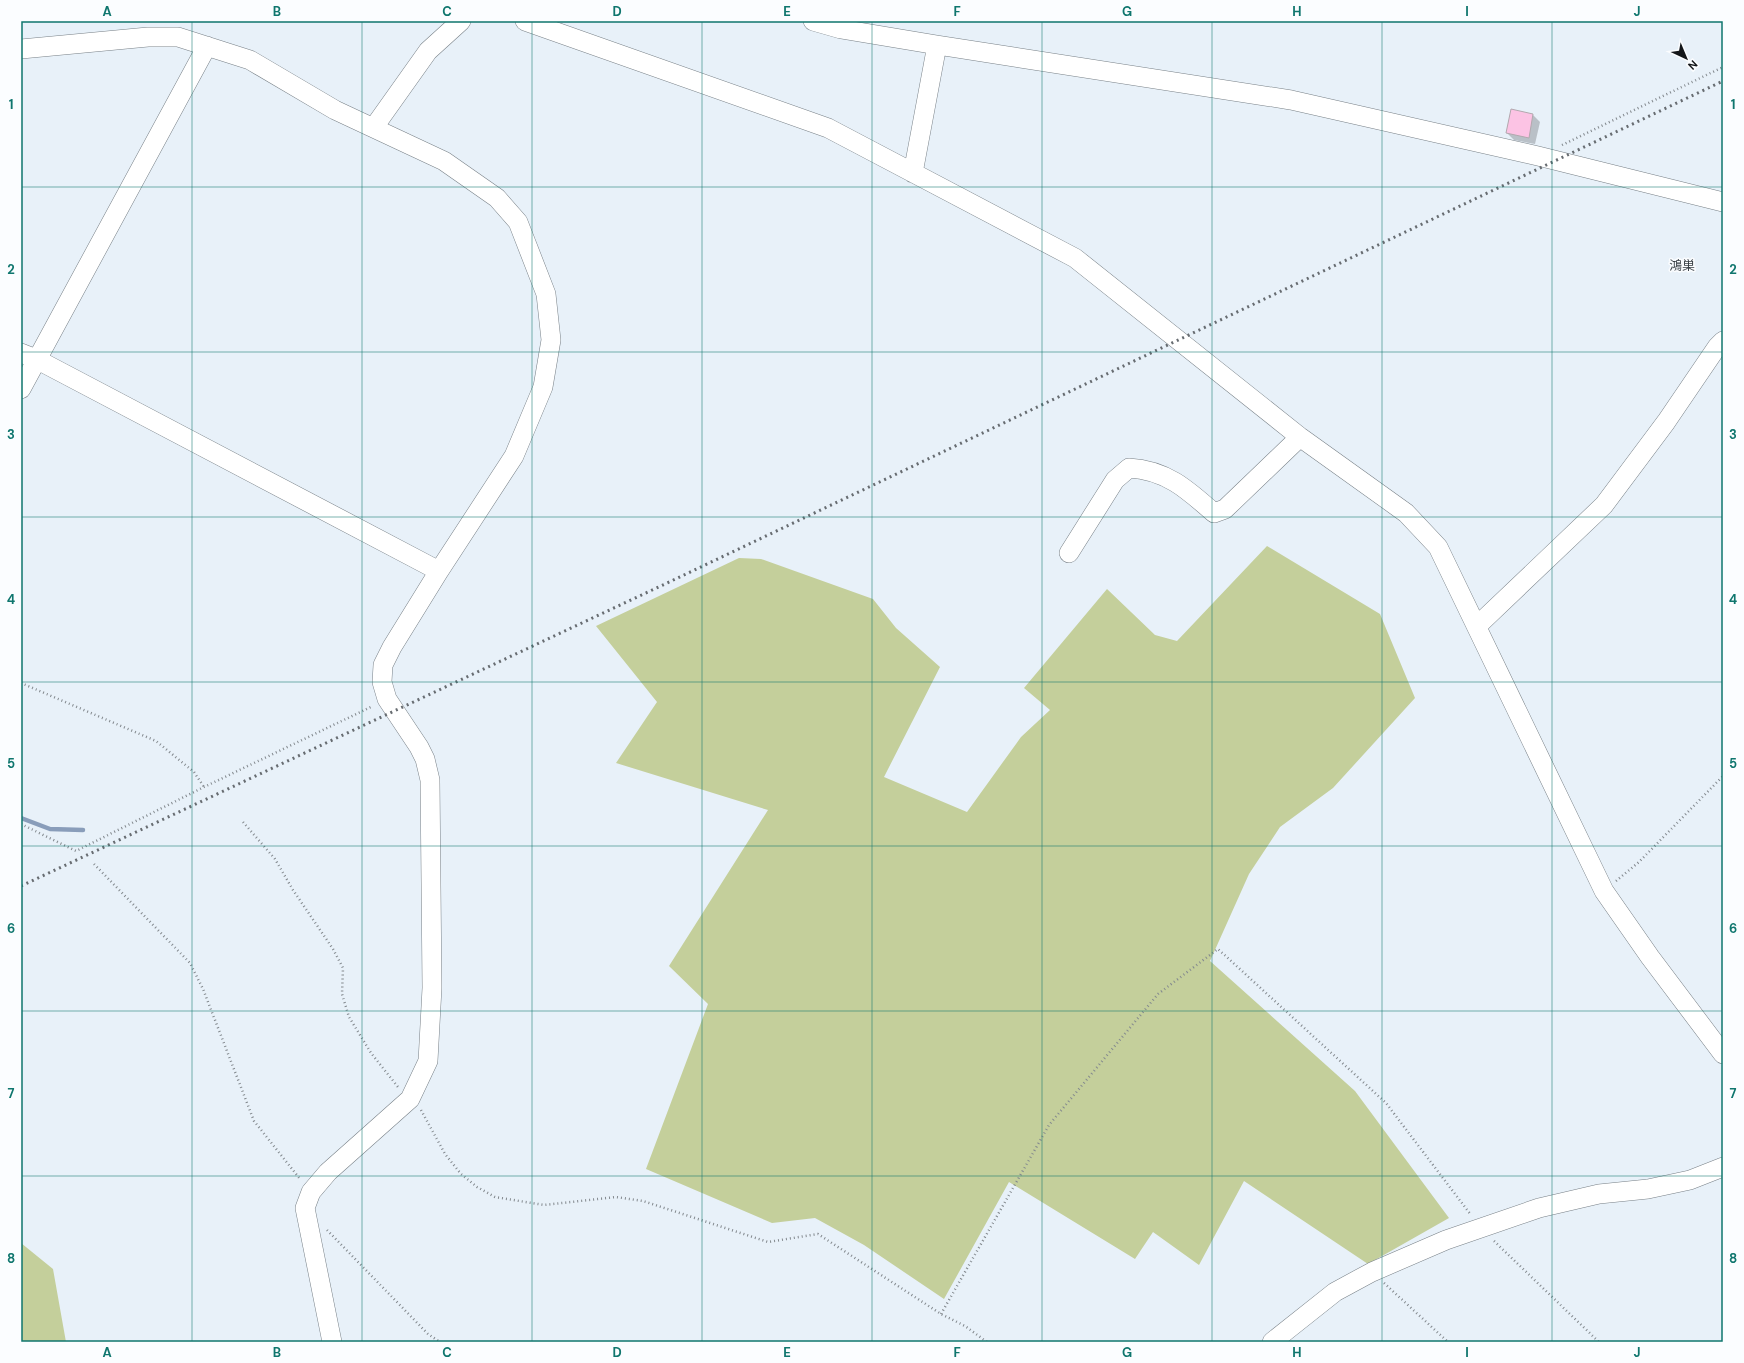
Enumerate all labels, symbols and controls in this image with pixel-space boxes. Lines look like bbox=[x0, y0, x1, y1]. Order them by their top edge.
text: A bbox=[102, 3, 112, 20]
text: B bbox=[273, 3, 281, 20]
text: C bbox=[442, 3, 452, 20]
text: D bbox=[612, 3, 622, 20]
text: E bbox=[783, 3, 791, 20]
text: F bbox=[953, 3, 961, 20]
text: G bbox=[1122, 3, 1132, 20]
text: H bbox=[1292, 3, 1302, 20]
text: I bbox=[1465, 3, 1469, 20]
text: J bbox=[1633, 3, 1641, 20]
north arrow bbox=[1666, 38, 1706, 78]
text: N bbox=[1685, 57, 1701, 73]
text: 1 bbox=[9, 96, 13, 113]
text: 1 bbox=[1731, 96, 1735, 113]
district label: 鴻巣 bbox=[1669, 257, 1695, 274]
text: 2 bbox=[7, 261, 15, 278]
text: 2 bbox=[1729, 261, 1737, 278]
text: 3 bbox=[7, 426, 15, 443]
text: 3 bbox=[1729, 426, 1737, 443]
text: 4 bbox=[7, 591, 15, 608]
text: 4 bbox=[1729, 591, 1737, 608]
text: 5 bbox=[7, 755, 15, 772]
text: 5 bbox=[1729, 755, 1737, 772]
text: 6 bbox=[7, 920, 15, 937]
text: 6 bbox=[1729, 920, 1737, 937]
text: 7 bbox=[8, 1085, 15, 1102]
text: 7 bbox=[1730, 1085, 1737, 1102]
text: 8 bbox=[7, 1250, 15, 1267]
text: 8 bbox=[1729, 1250, 1737, 1267]
text: A bbox=[102, 1344, 112, 1361]
text: B bbox=[273, 1344, 281, 1361]
text: C bbox=[442, 1344, 452, 1361]
text: D bbox=[612, 1344, 622, 1361]
text: E bbox=[783, 1344, 791, 1361]
text: F bbox=[953, 1344, 961, 1361]
text: G bbox=[1122, 1344, 1132, 1361]
text: H bbox=[1292, 1344, 1302, 1361]
text: I bbox=[1465, 1344, 1469, 1361]
text: J bbox=[1633, 1344, 1641, 1361]

